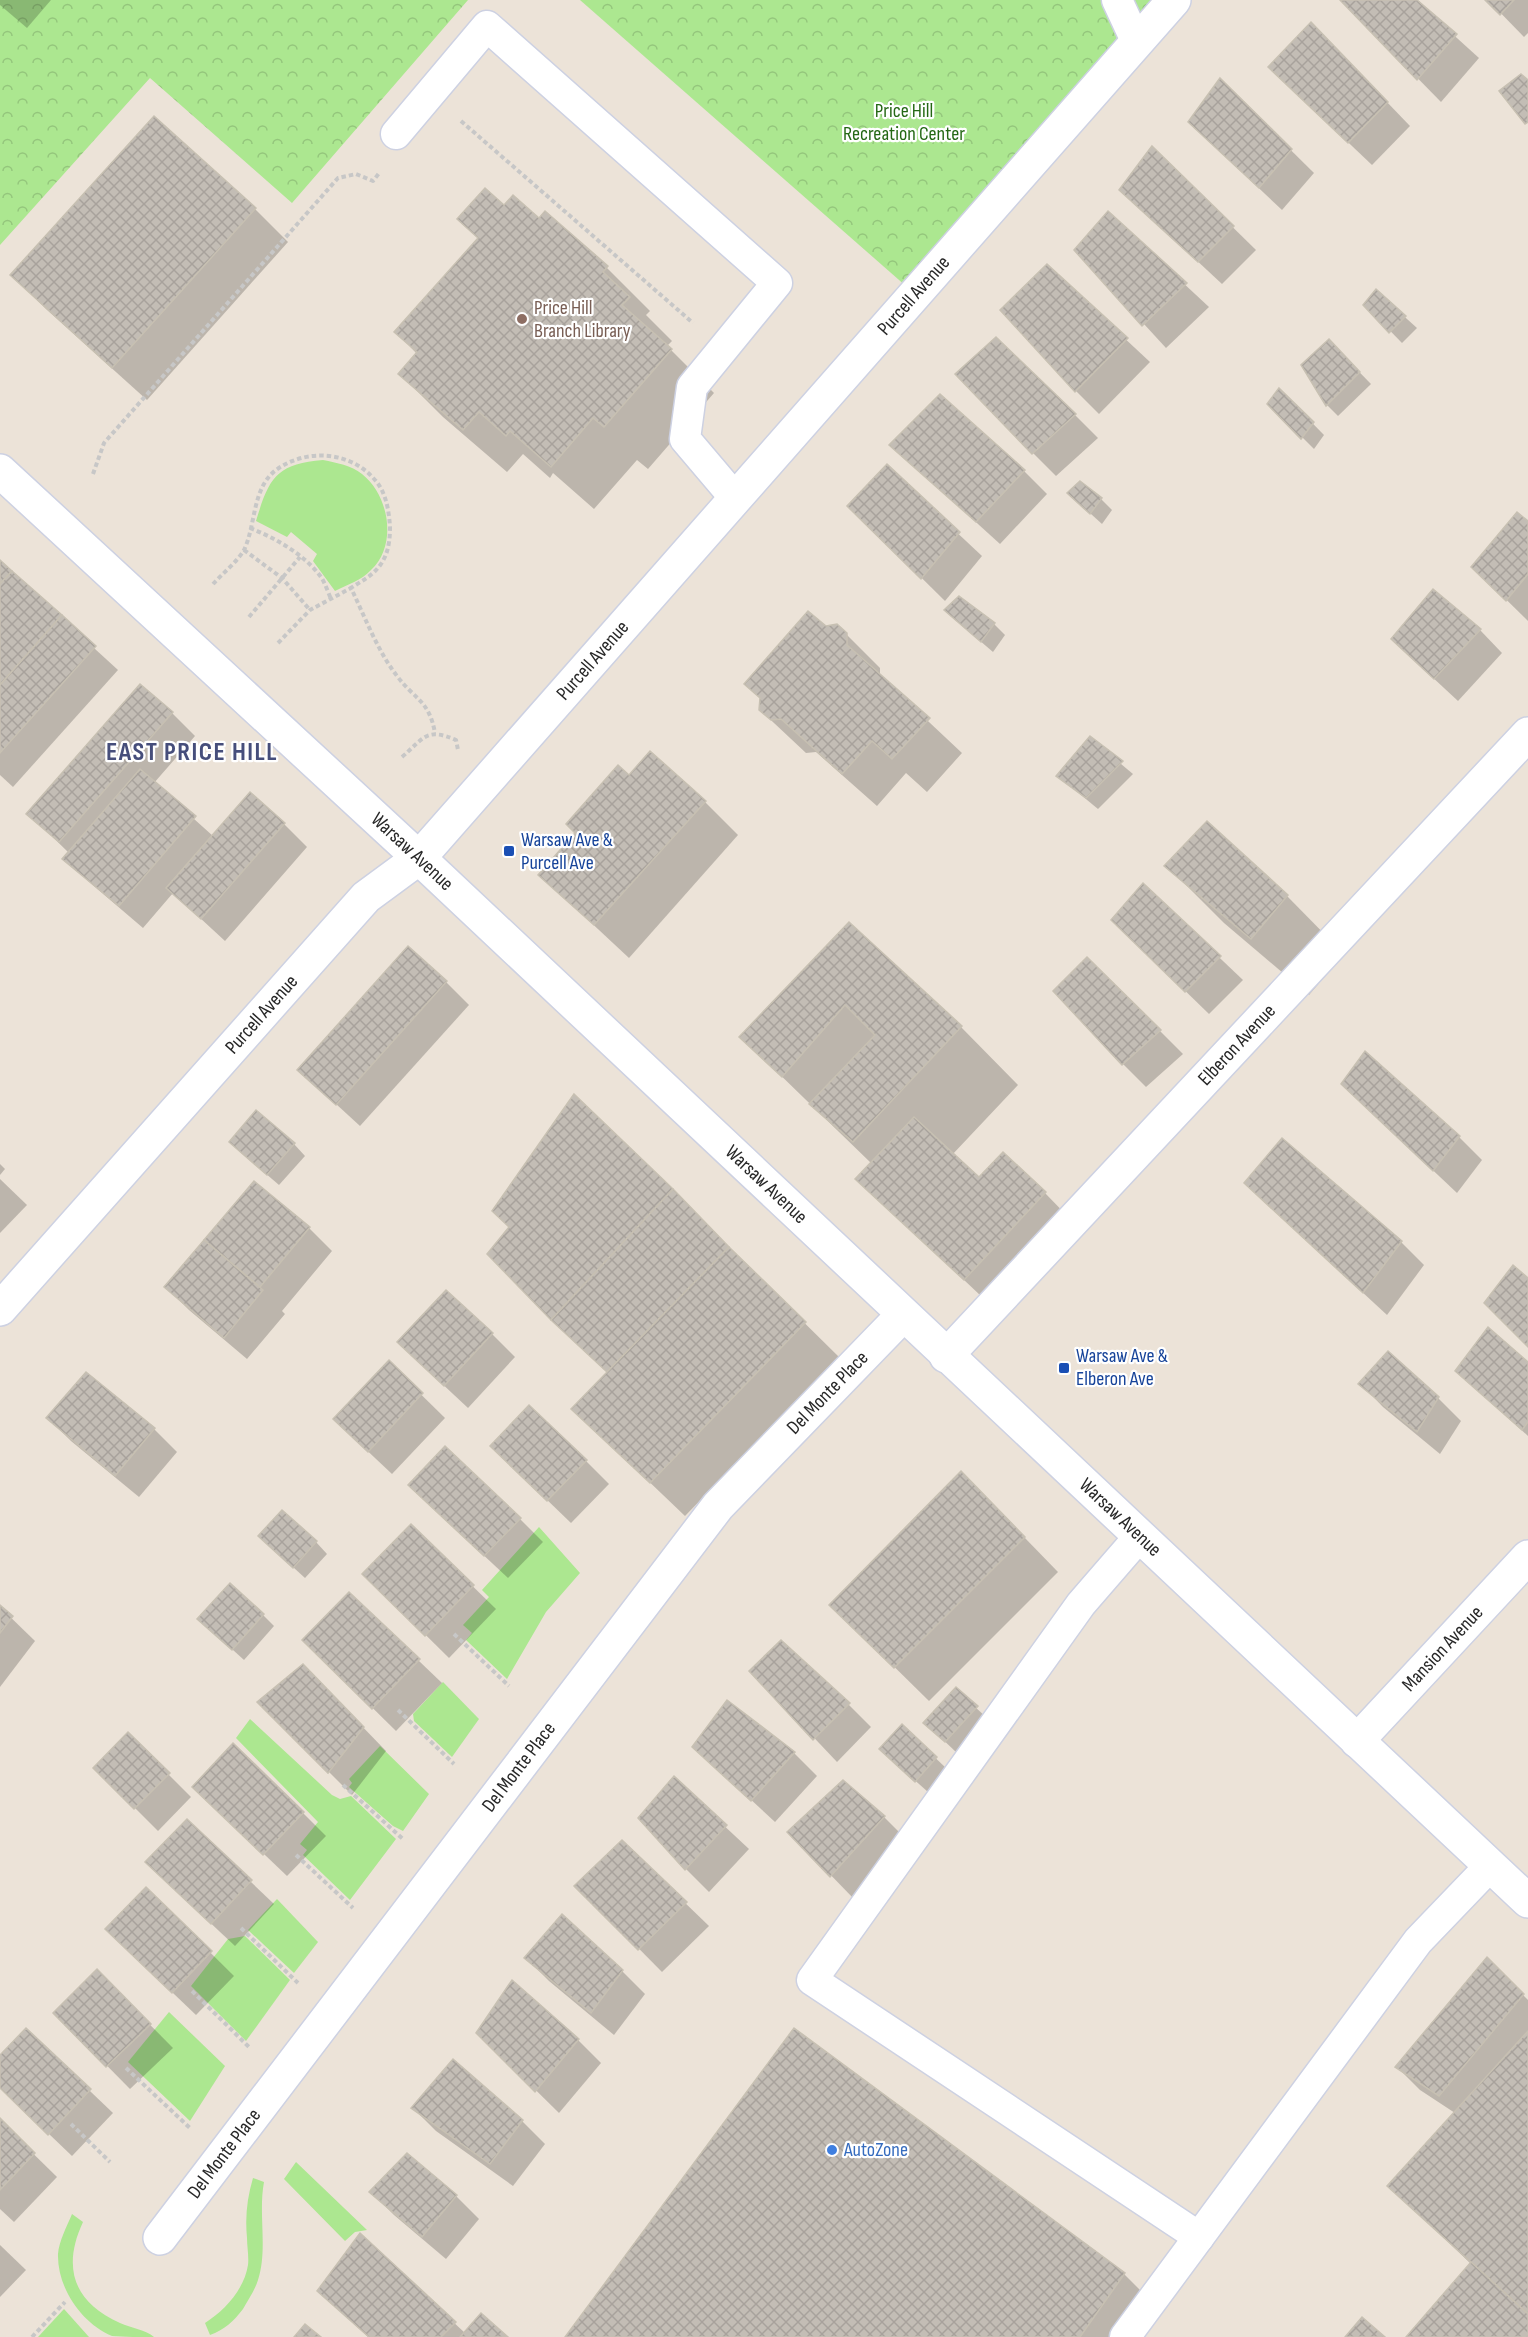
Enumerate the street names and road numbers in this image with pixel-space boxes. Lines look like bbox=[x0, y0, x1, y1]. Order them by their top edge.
street label: Purcell Avenue bbox=[873, 251, 955, 340]
street label: Purcell Avenue bbox=[551, 616, 634, 705]
street label: Warsaw Avenue bbox=[366, 808, 458, 896]
street label: Purcell Avenue bbox=[220, 970, 303, 1059]
street label: Elberon Avenue bbox=[1193, 999, 1281, 1091]
street label: Warsaw Avenue bbox=[720, 1140, 812, 1229]
street label: Del Monte Place bbox=[782, 1346, 873, 1440]
street label: Warsaw Avenue bbox=[1074, 1473, 1166, 1562]
street label: Mansion Avenue bbox=[1397, 1601, 1488, 1696]
street label: Del Monte Place bbox=[477, 1717, 561, 1817]
street label: Del Monte Place bbox=[182, 2104, 266, 2203]

